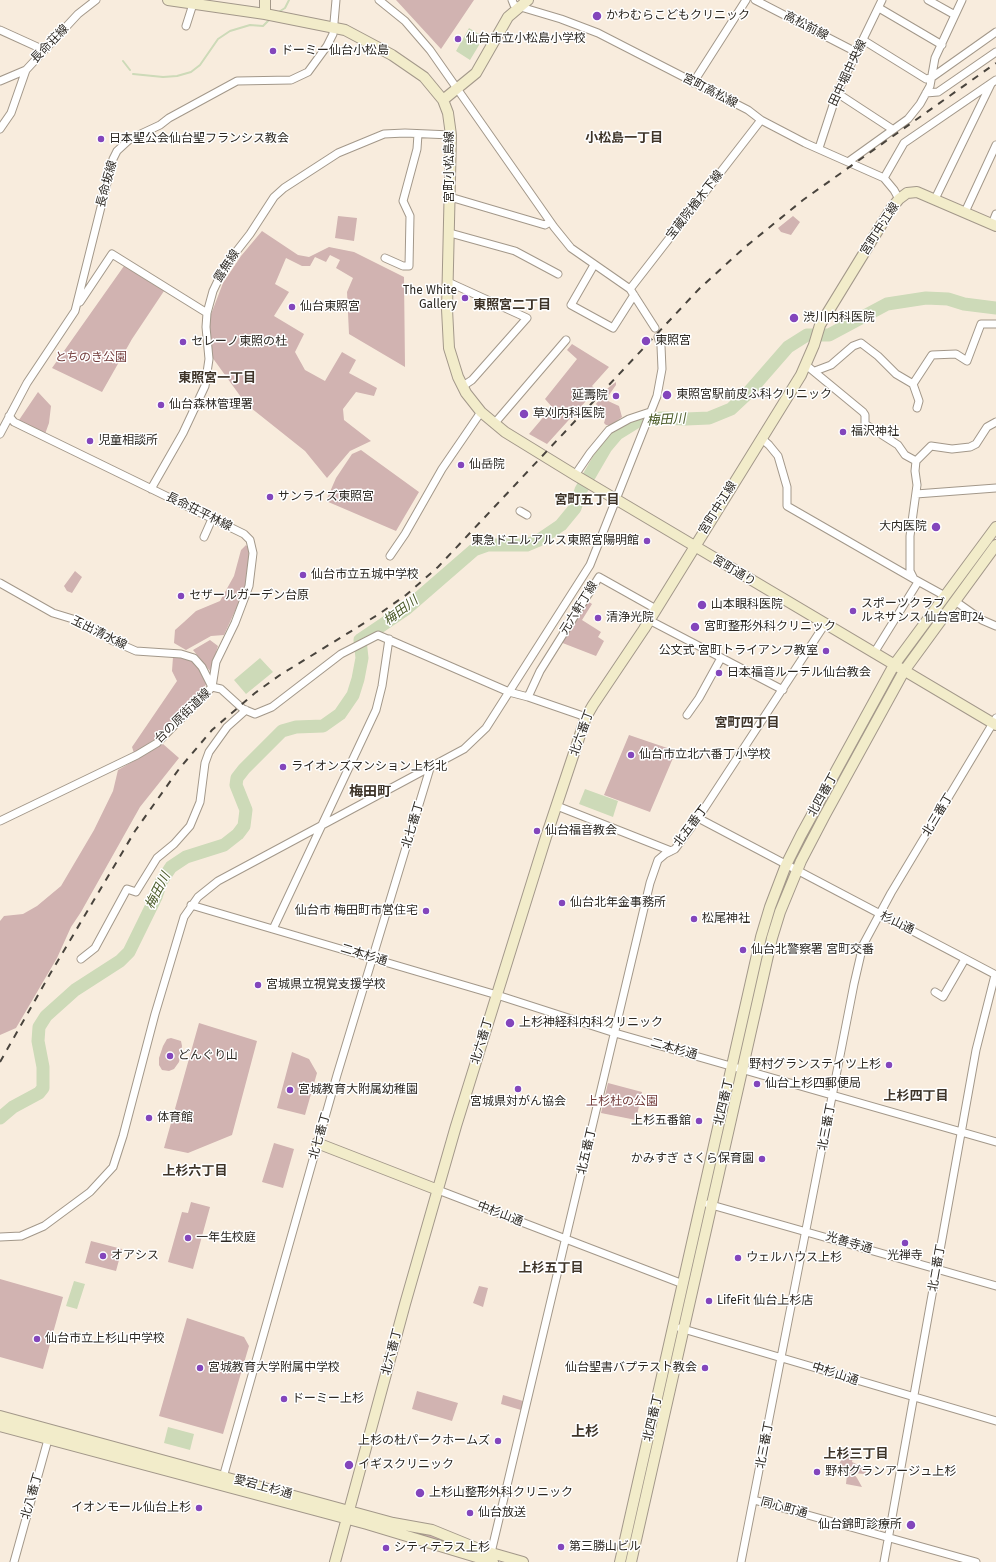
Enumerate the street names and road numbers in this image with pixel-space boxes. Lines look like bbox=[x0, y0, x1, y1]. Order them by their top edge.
street label: 高松前線 bbox=[781, 9, 831, 43]
street label: 長命荘線 bbox=[28, 22, 72, 66]
street label: 田中堀中央線 bbox=[826, 37, 870, 109]
street label: 宮町高松線 bbox=[680, 71, 740, 111]
street label: 宮町小松島線 bbox=[443, 131, 457, 203]
street label: 長命坂線 bbox=[94, 159, 120, 209]
street label: 宝蔵院楢木下線 bbox=[663, 167, 727, 243]
street label: 宮町中江線 bbox=[858, 200, 902, 258]
street label: 露無線 bbox=[211, 247, 243, 285]
street label: 宮町中江線 bbox=[696, 479, 740, 537]
street label: 長命荘平林線 bbox=[163, 490, 235, 534]
street label: 宮町通り bbox=[710, 552, 758, 590]
street label: 元六軒丁線 bbox=[557, 579, 601, 637]
street label: 玉出清水線 bbox=[69, 613, 129, 653]
street label: 台の原街道線 bbox=[152, 686, 214, 746]
street label: 北六番丁 bbox=[567, 708, 597, 758]
street label: 北四番丁 bbox=[805, 771, 841, 819]
street label: 北三番丁 bbox=[919, 791, 957, 839]
street label: 北七番丁 bbox=[399, 800, 427, 850]
street label: 北五番丁 bbox=[671, 802, 711, 850]
street label: 杉山通 bbox=[878, 909, 916, 937]
street label: 二本杉通 bbox=[339, 941, 389, 969]
street label: 北六番丁 bbox=[468, 1016, 496, 1066]
street label: 二本杉通 bbox=[649, 1035, 699, 1063]
street label: 北四番丁 bbox=[712, 1077, 736, 1127]
street label: 北三番丁 bbox=[815, 1102, 839, 1152]
street label: 北七番丁 bbox=[306, 1111, 334, 1161]
street label: 北五番丁 bbox=[575, 1126, 599, 1176]
street label: 中杉山通 bbox=[475, 1199, 525, 1229]
street label: 光善寺通 bbox=[824, 1229, 874, 1257]
street label: 北二番丁 bbox=[926, 1243, 948, 1293]
street label: 北六番丁 bbox=[379, 1327, 405, 1377]
street label: 中杉山通 bbox=[810, 1360, 860, 1388]
street label: 北四番丁 bbox=[641, 1393, 665, 1443]
street label: 北三番丁 bbox=[753, 1420, 777, 1470]
street label: 北八番丁 bbox=[18, 1471, 46, 1521]
street label: 愛宕上杉通 bbox=[232, 1472, 294, 1502]
street label: 同心町通 bbox=[759, 1495, 809, 1521]

